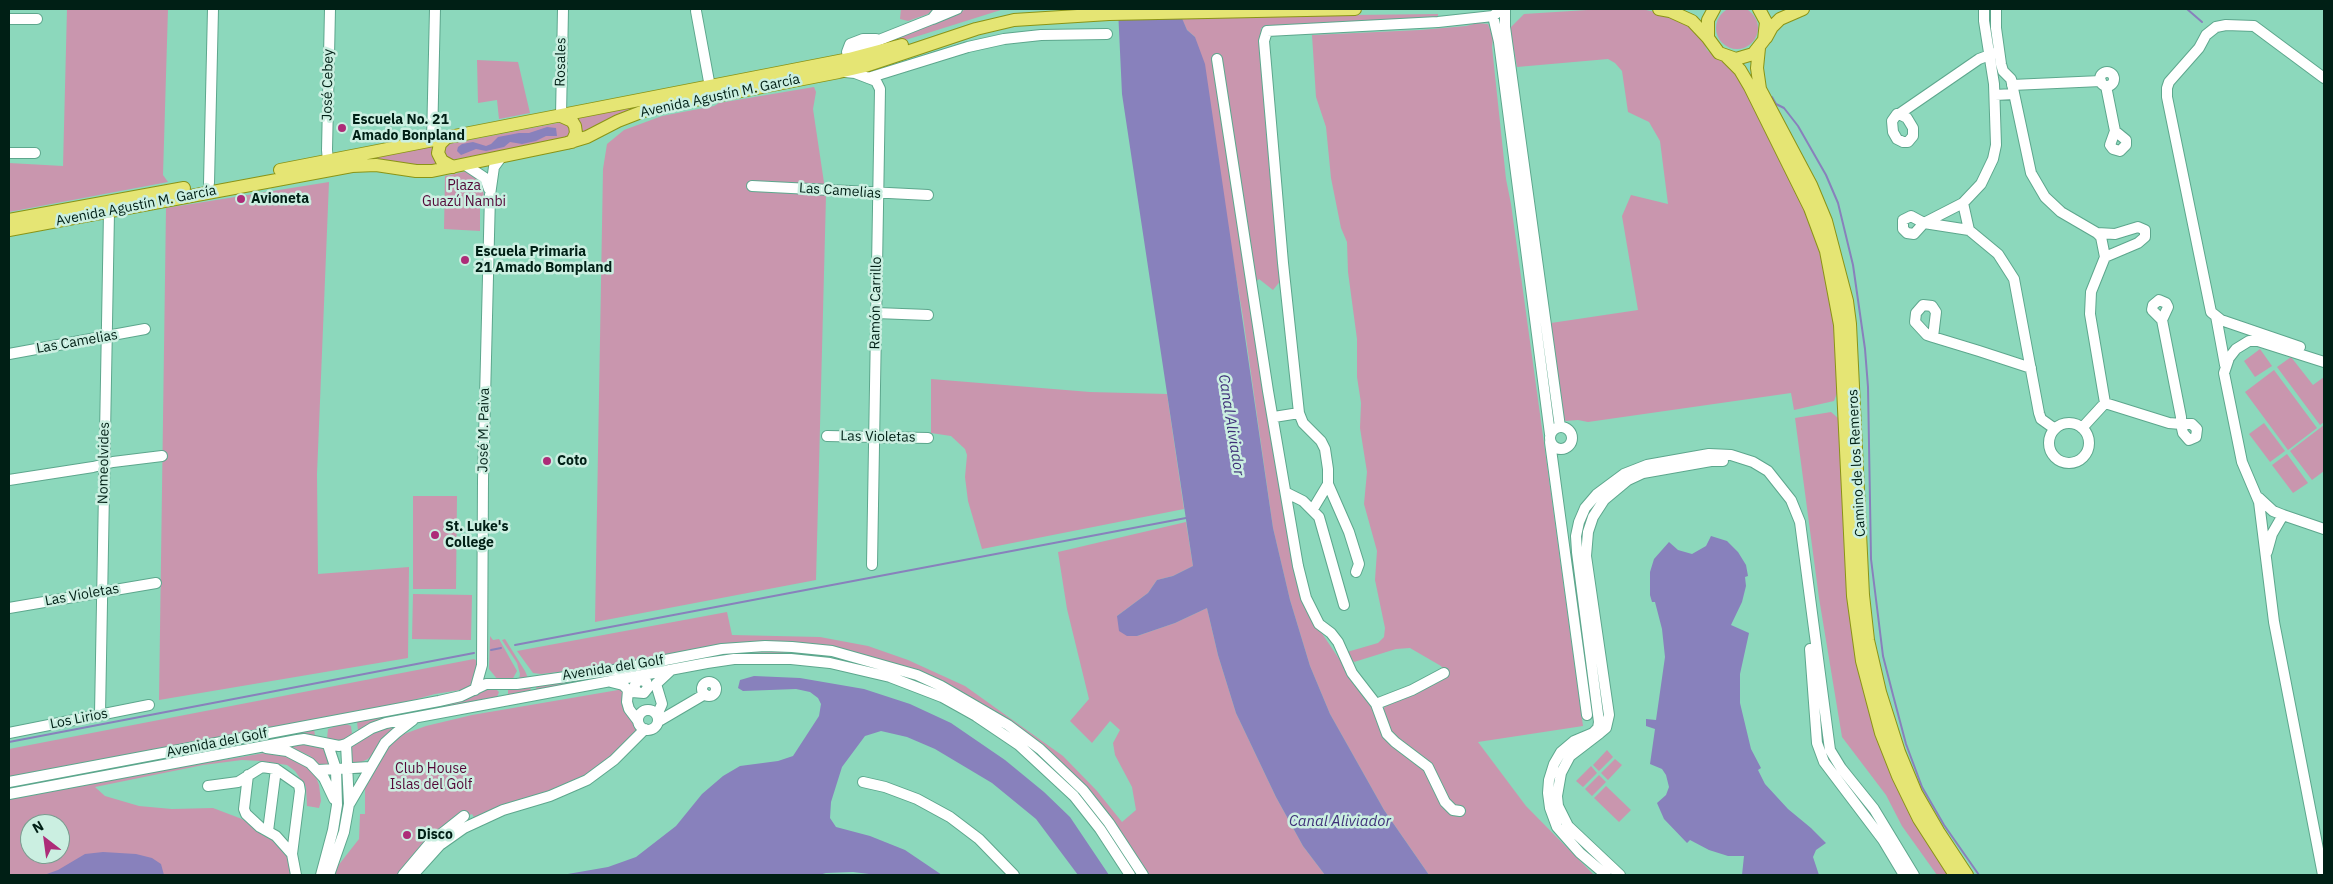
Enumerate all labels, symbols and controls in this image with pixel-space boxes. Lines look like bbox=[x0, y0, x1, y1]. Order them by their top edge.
street label: Rosales bbox=[552, 37, 570, 87]
street label: José Cebey bbox=[319, 49, 337, 121]
street label: Avenida Agustín M. García bbox=[639, 71, 801, 121]
place label: Escuela No. 21 Amado Bonpland bbox=[352, 112, 465, 144]
marker: Escuela No. 21 Amado Bonpland bbox=[336, 122, 348, 134]
park label: Plaza Guazú Nambi bbox=[422, 178, 506, 210]
street label: Las Camelias bbox=[798, 180, 882, 202]
street label: Avenida Agustín M. García bbox=[54, 182, 218, 230]
place label: Avioneta bbox=[251, 191, 309, 207]
marker: Avioneta bbox=[235, 193, 247, 205]
place label: Escuela Primaria 21 Amado Bompland bbox=[475, 244, 612, 276]
marker: Escuela Primaria 21 Amado Bompland bbox=[459, 254, 471, 266]
street label: Ramón Carrillo bbox=[867, 256, 885, 350]
street label: Las Camelias bbox=[35, 327, 119, 357]
water label: Canal Aliviador bbox=[1214, 373, 1248, 477]
street label: José M. Paiva bbox=[475, 387, 493, 473]
street label: Camino de los Remeros bbox=[1845, 389, 1869, 537]
street label: Nomeolvides bbox=[95, 422, 113, 504]
street label: Las Violetas bbox=[840, 428, 916, 446]
place label: Coto bbox=[557, 453, 587, 469]
marker: Coto bbox=[541, 455, 553, 467]
place label: St. Luke's College bbox=[445, 519, 508, 552]
marker: St. Luke's College bbox=[429, 529, 441, 541]
street label: Las Violetas bbox=[44, 580, 120, 610]
street label: Avenida del Golf bbox=[561, 652, 665, 684]
street label: Los Lirios bbox=[49, 705, 109, 733]
street label: Avenida del Golf bbox=[165, 725, 269, 761]
park label: Club House Islas del Golf bbox=[390, 761, 472, 794]
water label: Canal Aliviador bbox=[1289, 813, 1391, 831]
north arrow bbox=[20, 814, 70, 864]
text: N bbox=[29, 817, 47, 837]
place label: Disco bbox=[417, 827, 453, 843]
marker: Disco bbox=[401, 829, 413, 841]

